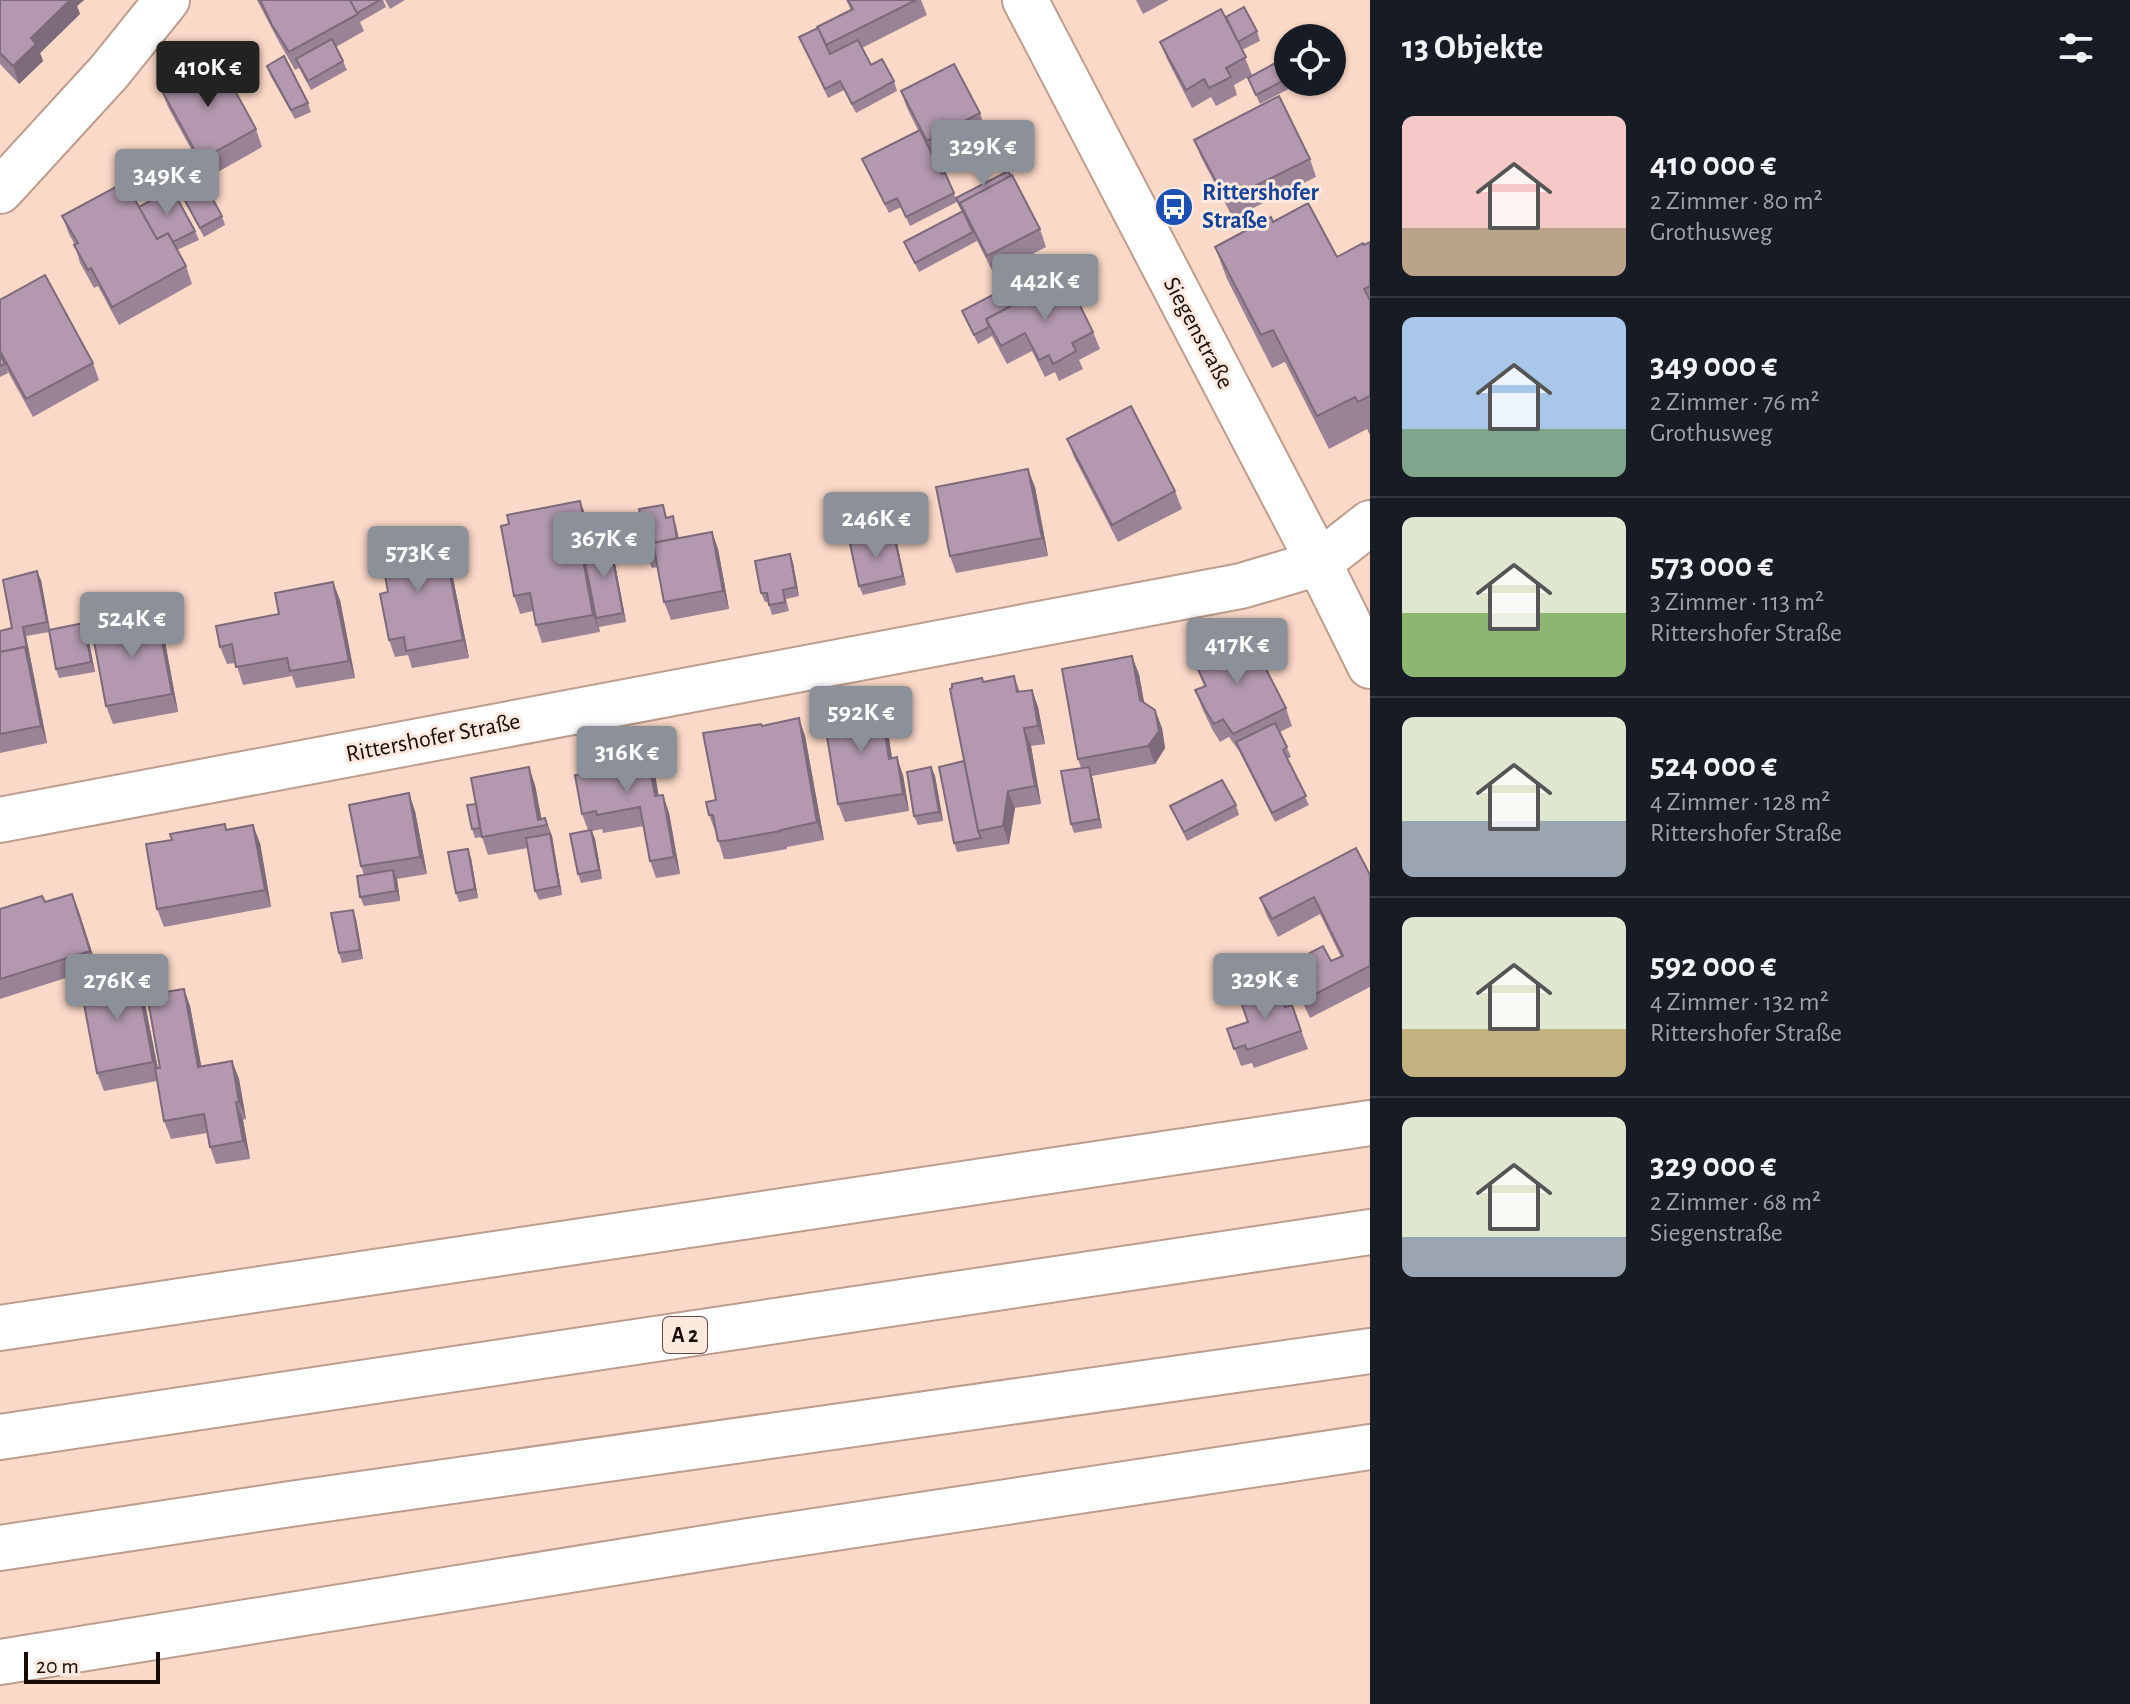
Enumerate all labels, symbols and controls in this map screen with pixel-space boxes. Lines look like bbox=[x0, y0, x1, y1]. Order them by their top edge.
map controls bbox=[1274, 24, 1346, 96]
button: locate bbox=[1274, 24, 1346, 96]
icon: filters bbox=[2054, 26, 2098, 70]
text: 13 Objekte bbox=[1402, 31, 1543, 65]
pin: 410K € bbox=[143, 41, 273, 109]
text: 410K € bbox=[174, 54, 242, 80]
pin: 329K € bbox=[918, 120, 1048, 188]
text: 329K € bbox=[949, 133, 1017, 159]
icon: home bbox=[1466, 148, 1562, 244]
text: 410 000 € bbox=[1650, 148, 1776, 182]
pin: 349K € bbox=[102, 149, 232, 217]
text: 349K € bbox=[133, 162, 201, 188]
place label: Rittershofer Straße bbox=[1202, 181, 1320, 233]
bus stop icon: Rittershofer Straße bbox=[1153, 186, 1195, 228]
text: 2 Zimmer · 80 m² bbox=[1650, 188, 1823, 214]
text: Grothusweg bbox=[1650, 219, 1772, 245]
pin: 442K € bbox=[980, 254, 1110, 322]
text: 442K € bbox=[1010, 267, 1080, 293]
street label: Siegenstraße bbox=[1159, 273, 1237, 393]
icon: home bbox=[1466, 349, 1562, 445]
text: 349 000 € bbox=[1650, 349, 1777, 383]
text: 2 Zimmer · 76 m² bbox=[1650, 389, 1820, 415]
text: Grothusweg bbox=[1650, 420, 1772, 446]
pin: 246K € bbox=[811, 492, 941, 560]
text: 246K € bbox=[841, 505, 911, 531]
pin: 367K € bbox=[539, 512, 669, 580]
text: 367K € bbox=[571, 525, 637, 551]
pin: 573K € bbox=[353, 526, 483, 594]
text: 573K € bbox=[386, 539, 450, 565]
icon: home bbox=[1466, 549, 1562, 645]
text: 573 000 € bbox=[1650, 549, 1773, 583]
text: 3 Zimmer · 113 m² bbox=[1650, 589, 1824, 615]
pin: 524K € bbox=[67, 592, 197, 660]
text: 524K € bbox=[98, 605, 166, 631]
pin: 417K € bbox=[1172, 618, 1302, 686]
text: Rittershofer Straße bbox=[1650, 620, 1842, 646]
text: 417K € bbox=[1205, 631, 1269, 657]
pin: 592K € bbox=[796, 686, 926, 754]
text: 592K € bbox=[827, 699, 895, 725]
street label: Rittershofer Straße bbox=[344, 709, 522, 767]
pin: 316K € bbox=[562, 726, 692, 794]
text: 316K € bbox=[595, 739, 659, 765]
icon: home bbox=[1466, 749, 1562, 845]
text: 524 000 € bbox=[1650, 749, 1777, 783]
text: 4 Zimmer · 128 m² bbox=[1650, 789, 1830, 815]
text: Rittershofer Straße bbox=[1650, 820, 1842, 846]
icon: home bbox=[1466, 949, 1562, 1045]
text: 592 000 € bbox=[1650, 949, 1776, 983]
pin: 329K € bbox=[1200, 953, 1330, 1021]
pin: 276K € bbox=[52, 954, 182, 1022]
text: 329K € bbox=[1231, 966, 1299, 992]
text: 276K € bbox=[83, 967, 151, 993]
text: 4 Zimmer · 132 m² bbox=[1650, 989, 1829, 1015]
text: Rittershofer Straße bbox=[1650, 1020, 1842, 1046]
icon: home bbox=[1466, 1149, 1562, 1245]
text: 329 000 € bbox=[1650, 1149, 1776, 1183]
text: 2 Zimmer · 68 m² bbox=[1650, 1189, 1821, 1215]
text: Siegenstraße bbox=[1650, 1220, 1783, 1246]
road number: A 2 bbox=[663, 1317, 707, 1353]
scale bar bbox=[24, 1648, 160, 1684]
text: 20 m bbox=[36, 1655, 79, 1677]

